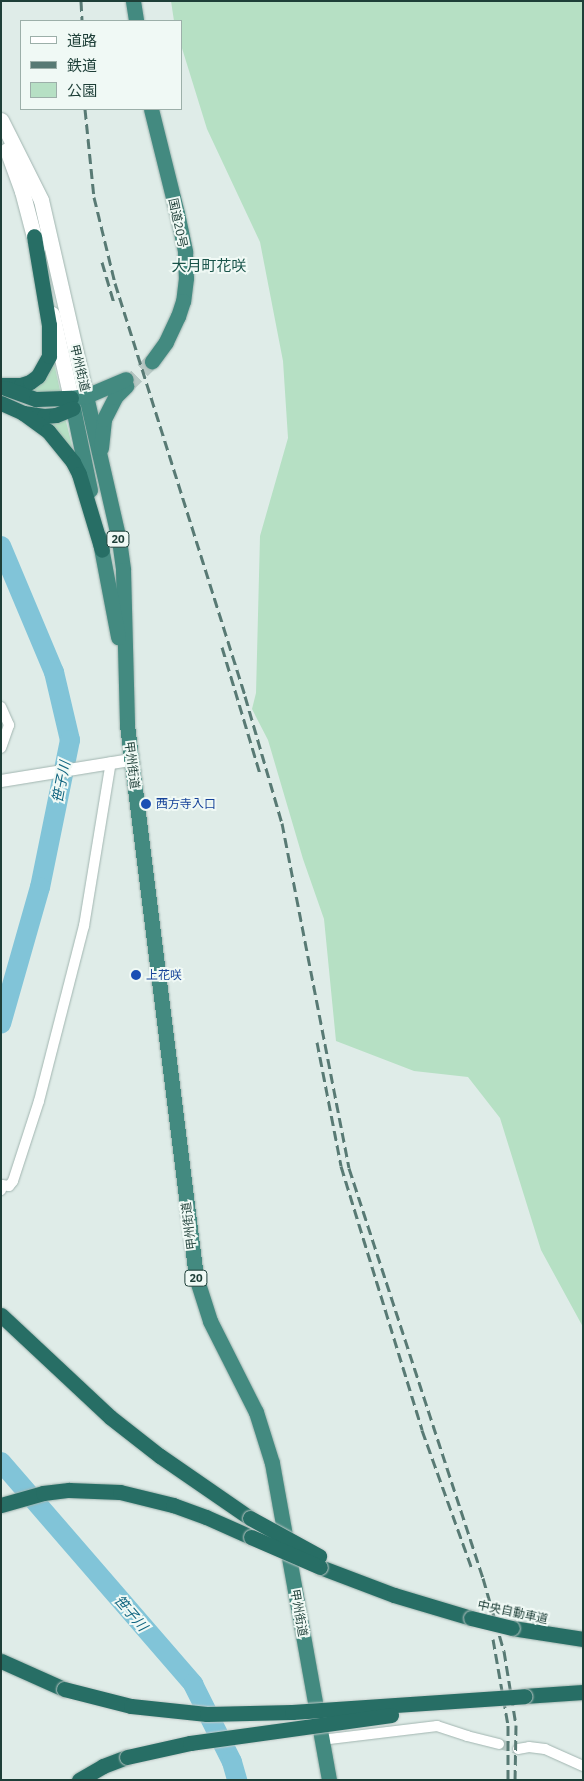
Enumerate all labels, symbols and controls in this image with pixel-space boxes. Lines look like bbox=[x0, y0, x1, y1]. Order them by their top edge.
legend bbox=[20, 20, 182, 110]
text: 道路 bbox=[67, 31, 97, 50]
text: 鉄道 bbox=[67, 56, 97, 75]
text: 公園 bbox=[67, 81, 97, 100]
street label: 国道20号 bbox=[166, 197, 190, 249]
district label: 大月町花咲 bbox=[172, 257, 246, 275]
street label: 甲州街道 bbox=[68, 343, 92, 393]
road number: 20 bbox=[106, 530, 130, 548]
street label: 甲州街道 bbox=[122, 740, 142, 790]
water label: 笹子川 bbox=[49, 760, 73, 804]
place label: 西方寺入口 bbox=[156, 797, 216, 811]
marker: 西方寺入口 bbox=[140, 798, 152, 810]
place label: 上花咲 bbox=[146, 968, 182, 982]
marker: 上花咲 bbox=[130, 969, 142, 981]
street label: 甲州街道 bbox=[179, 1201, 199, 1251]
road number: 20 bbox=[184, 1270, 208, 1286]
street label: 甲州街道 bbox=[288, 1588, 310, 1638]
water label: 笹子川 bbox=[111, 1592, 151, 1634]
street label: 中央自動車道 bbox=[476, 1597, 550, 1627]

